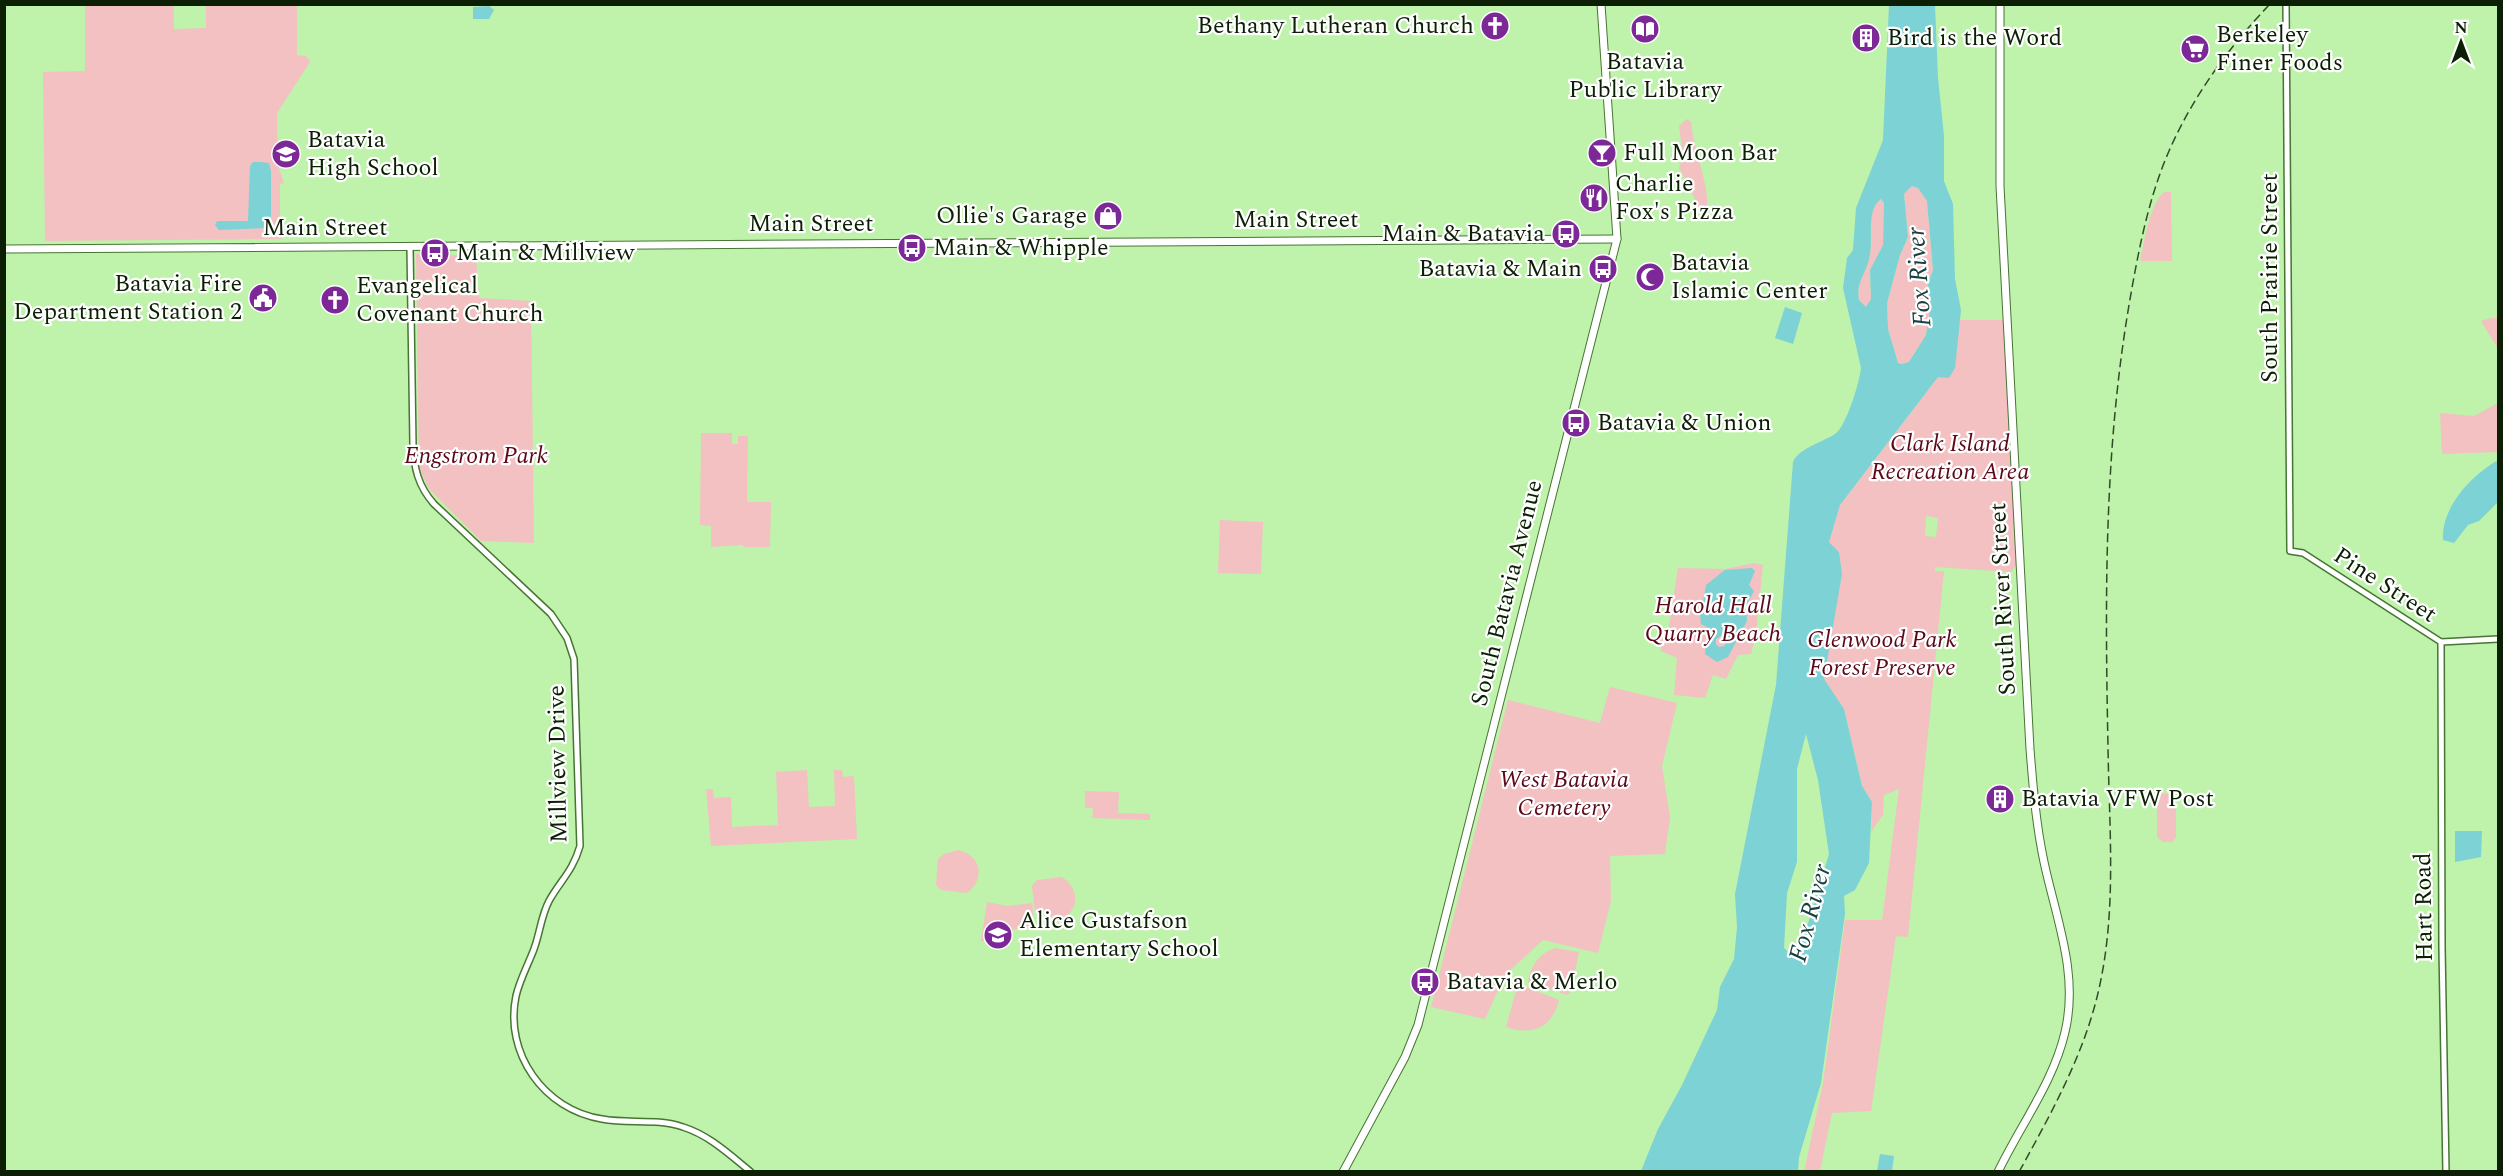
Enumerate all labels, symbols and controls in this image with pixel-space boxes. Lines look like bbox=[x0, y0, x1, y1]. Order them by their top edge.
place label: Bethany Lutheran Church bbox=[1197, 8, 1474, 44]
church icon: Bethany Lutheran Church bbox=[1479, 10, 1511, 42]
north arrow bbox=[2431, 12, 2491, 72]
library icon: Batavia Public Library bbox=[1629, 13, 1661, 45]
text: N bbox=[2454, 16, 2468, 40]
place label: Berkeley Finer Foods bbox=[2216, 17, 2343, 81]
place label: Bird is the Word bbox=[1887, 20, 2062, 56]
building icon: Bird is the Word bbox=[1850, 22, 1882, 54]
supermarket icon: Berkeley Finer Foods bbox=[2179, 33, 2211, 65]
place label: Batavia Public Library bbox=[1569, 44, 1723, 108]
place label: Batavia High School bbox=[307, 122, 439, 186]
place label: Full Moon Bar bbox=[1623, 135, 1777, 171]
bar icon: Full Moon Bar bbox=[1586, 137, 1618, 169]
school or university icon: Batavia High School bbox=[270, 138, 302, 170]
place label: Charlie Fox's Pizza bbox=[1615, 166, 1734, 230]
street label: South Prairie Street bbox=[2252, 173, 2288, 383]
restaurant icon: Charlie Fox's Pizza bbox=[1578, 182, 1610, 214]
place label: Ollie's Garage bbox=[936, 198, 1087, 234]
shop icon: Ollie's Garage bbox=[1092, 200, 1124, 232]
street label: Main Street bbox=[1233, 202, 1359, 238]
street label: Main Street bbox=[748, 206, 874, 242]
street label: Main Street bbox=[262, 210, 388, 246]
place label: Main & Batavia bbox=[1382, 216, 1545, 252]
bus stop icon: Main & Batavia bbox=[1550, 218, 1582, 250]
water label: Fox River bbox=[1895, 225, 1942, 328]
place label: Main & Whipple bbox=[933, 230, 1109, 266]
bus stop icon: Main & Whipple bbox=[896, 232, 928, 264]
place label: Main & Millview bbox=[456, 235, 635, 271]
bus stop icon: Main & Millview bbox=[419, 237, 451, 269]
place label: Batavia Islamic Center bbox=[1671, 245, 1828, 309]
place label: Batavia & Main bbox=[1419, 251, 1582, 287]
bus stop icon: Batavia & Main bbox=[1587, 253, 1619, 285]
mosque icon: Batavia Islamic Center bbox=[1634, 261, 1666, 293]
place label: Batavia Fire Department Station 2 bbox=[13, 266, 242, 330]
place label: Evangelical Covenant Church bbox=[356, 268, 543, 332]
public building icon: Batavia Fire Department Station 2 bbox=[247, 282, 279, 314]
church icon: Evangelical Covenant Church bbox=[319, 284, 351, 316]
place label: Batavia & Union bbox=[1597, 405, 1771, 441]
bus stop icon: Batavia & Union bbox=[1560, 407, 1592, 439]
park label: Clark Island Recreation Area bbox=[1871, 426, 2029, 490]
park label: Engstrom Park bbox=[404, 438, 548, 474]
street label: South Batavia Avenue bbox=[1461, 476, 1553, 710]
street label: South River Street bbox=[1980, 502, 2026, 696]
street label: Pine Street bbox=[2326, 538, 2444, 632]
park label: Harold Hall Quarry Beach bbox=[1645, 588, 1781, 652]
park label: Glenwood Park Forest Preserve bbox=[1807, 622, 1957, 686]
street label: Millview Drive bbox=[539, 685, 577, 843]
park label: West Batavia Cemetery bbox=[1499, 762, 1629, 826]
place label: Batavia VFW Post bbox=[2021, 781, 2214, 817]
building icon: Batavia VFW Post bbox=[1984, 783, 2016, 815]
street label: Hart Road bbox=[2405, 852, 2443, 962]
water label: Fox River bbox=[1778, 859, 1843, 966]
place label: Alice Gustafson Elementary School bbox=[1019, 903, 1219, 967]
school or university icon: Alice Gustafson Elementary School bbox=[982, 919, 1014, 951]
place label: Batavia & Merlo bbox=[1446, 964, 1617, 1000]
bus stop icon: Batavia & Merlo bbox=[1409, 966, 1441, 998]

